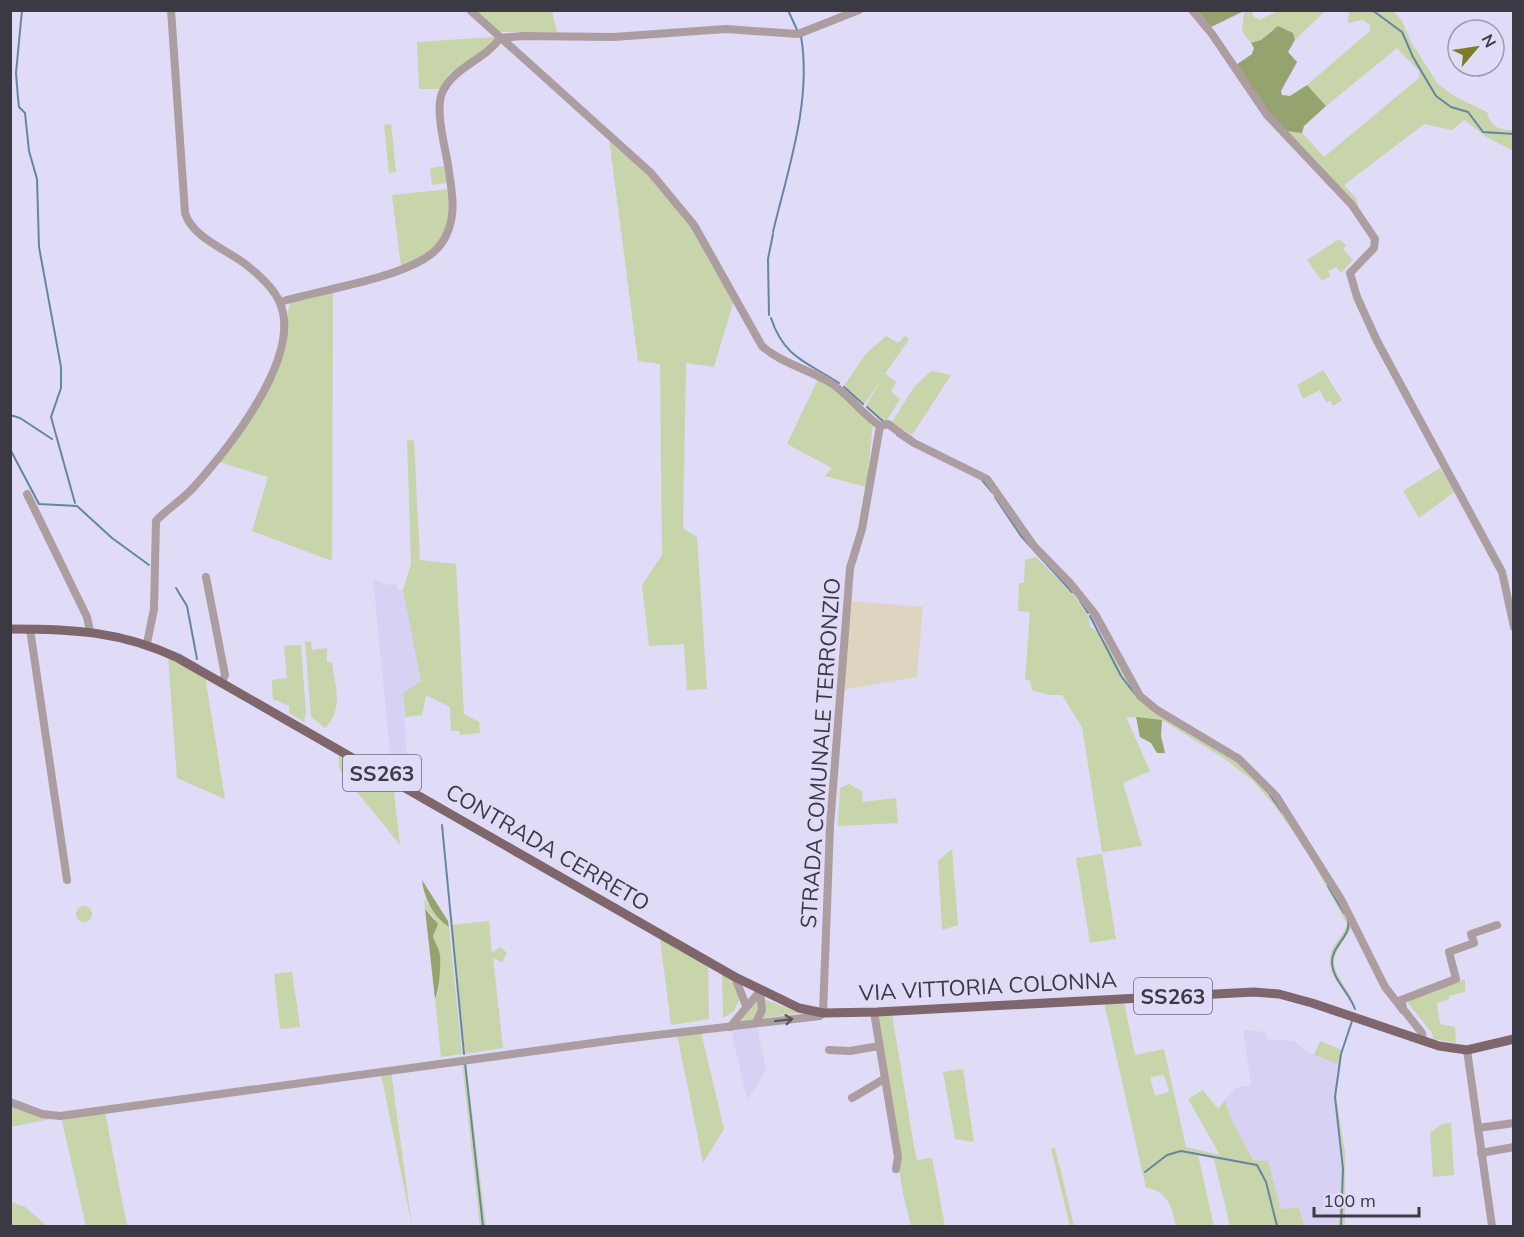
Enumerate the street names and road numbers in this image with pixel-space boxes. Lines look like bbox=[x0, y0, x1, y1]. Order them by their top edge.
street label: STRADA COMUNALE TERRONZIO bbox=[794, 577, 846, 929]
road number: SS263 bbox=[343, 755, 421, 791]
street label: CONTRADA CERRETO bbox=[441, 777, 655, 917]
street label: VIA VITTORIA COLONNA bbox=[858, 965, 1118, 1007]
road number: SS263 bbox=[1134, 978, 1212, 1014]

